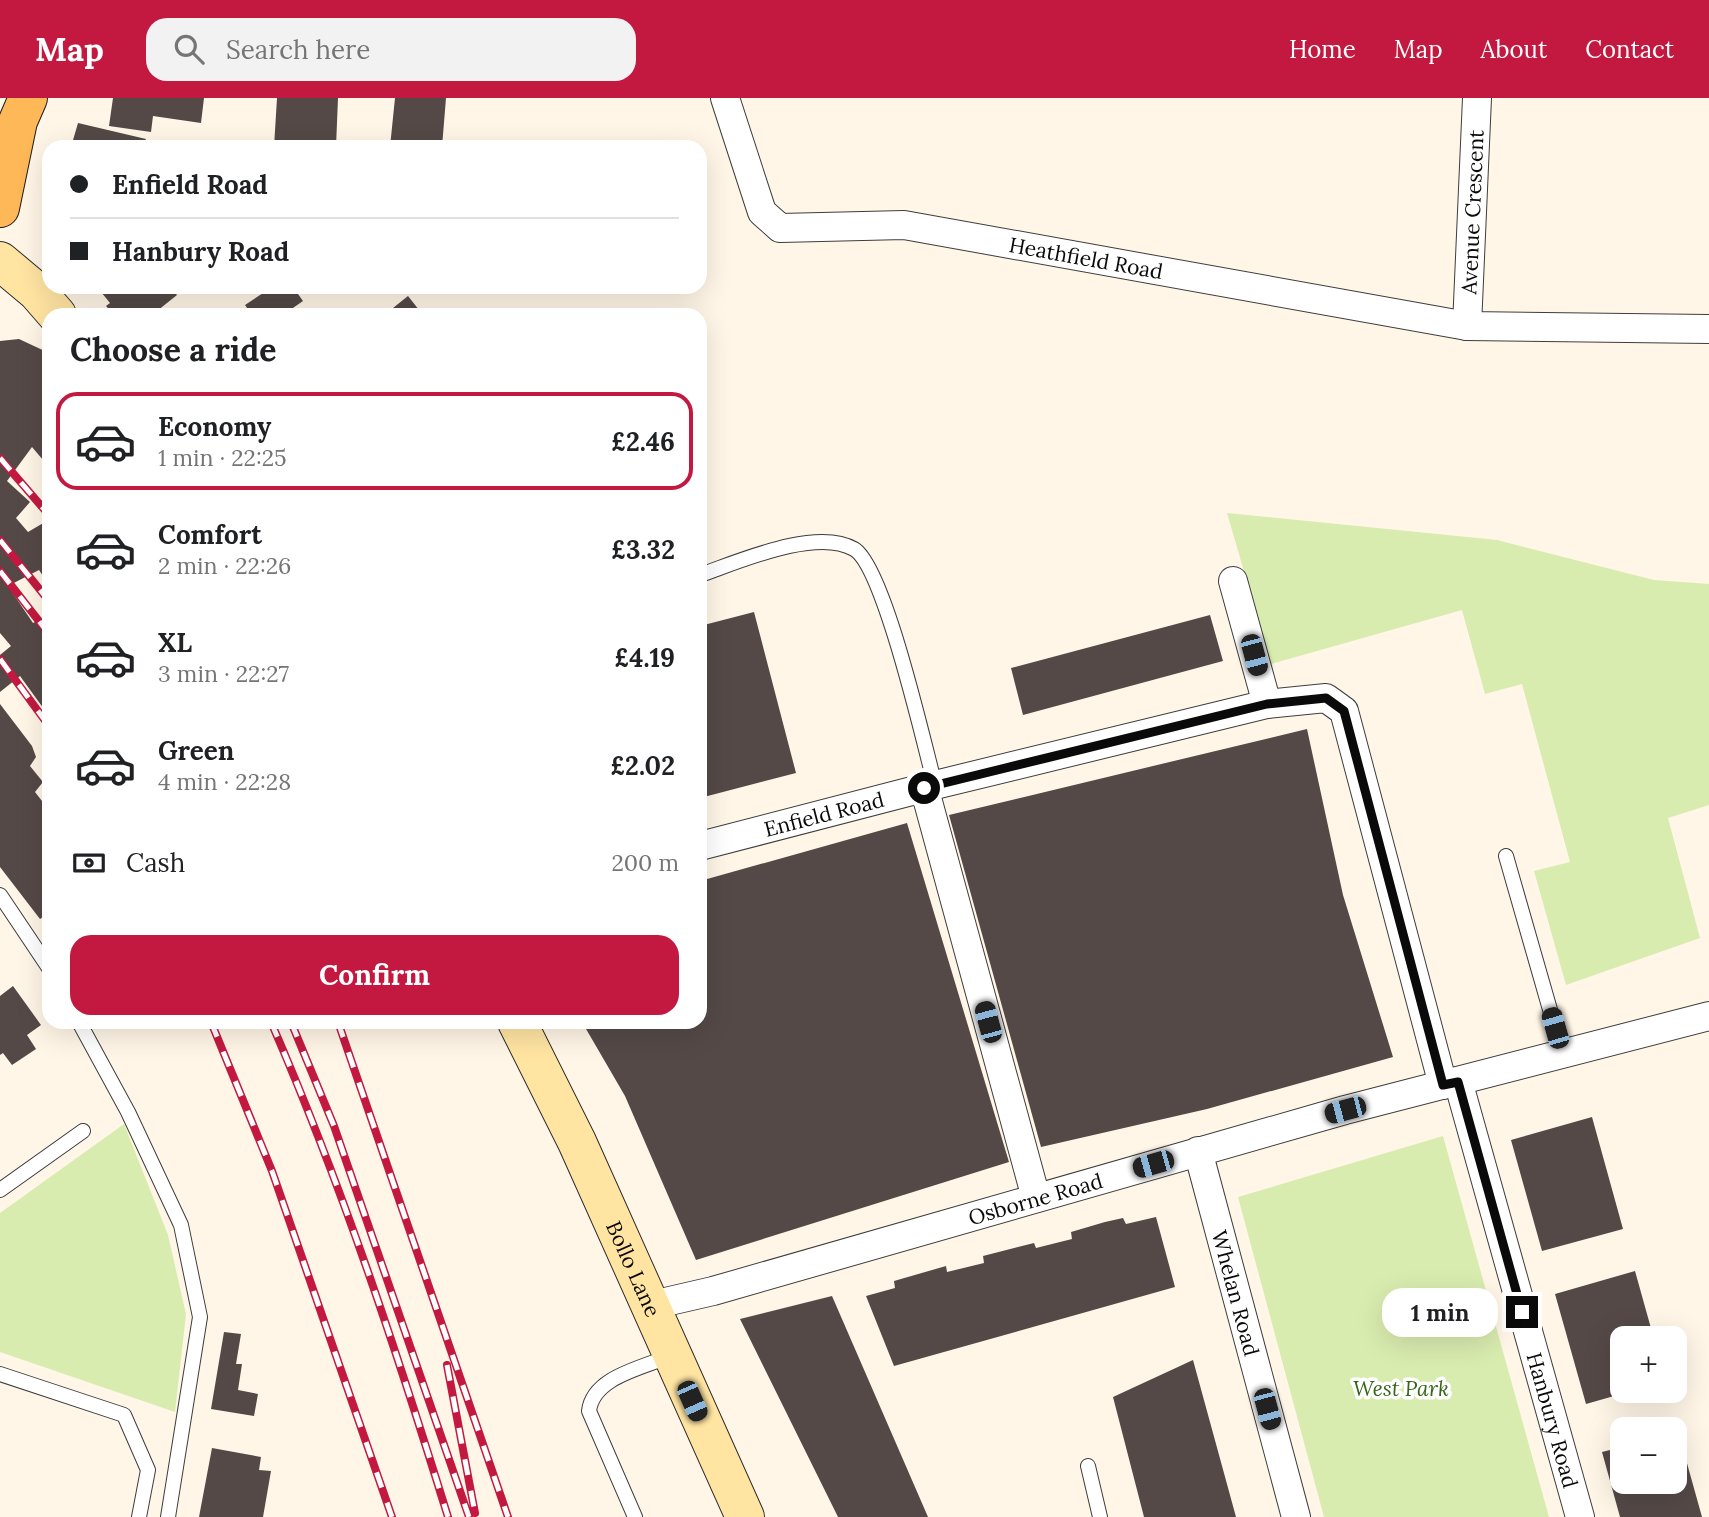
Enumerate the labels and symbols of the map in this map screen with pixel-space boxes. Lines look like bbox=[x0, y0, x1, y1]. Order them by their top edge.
street label: Avenue Crescent bbox=[1455, 128, 1489, 296]
street label: Heathfield Road bbox=[1007, 231, 1165, 285]
car bbox=[1239, 632, 1270, 678]
route start bbox=[908, 772, 940, 804]
street label: Enfield Road bbox=[761, 785, 887, 842]
car bbox=[973, 999, 1004, 1045]
car bbox=[1540, 1005, 1571, 1051]
car bbox=[1322, 1094, 1369, 1126]
car bbox=[1130, 1148, 1177, 1180]
street label: Osborne Road bbox=[965, 1167, 1106, 1231]
street label: Bollo Lane bbox=[601, 1217, 667, 1321]
street label: Whelan Road bbox=[1206, 1227, 1266, 1359]
callout: 1 min bbox=[1382, 1288, 1498, 1336]
route end bbox=[1506, 1296, 1538, 1328]
street label: Hanbury Road bbox=[1521, 1349, 1585, 1491]
park label: West Park bbox=[1353, 1375, 1449, 1402]
car bbox=[674, 1378, 711, 1424]
car bbox=[1252, 1386, 1283, 1432]

